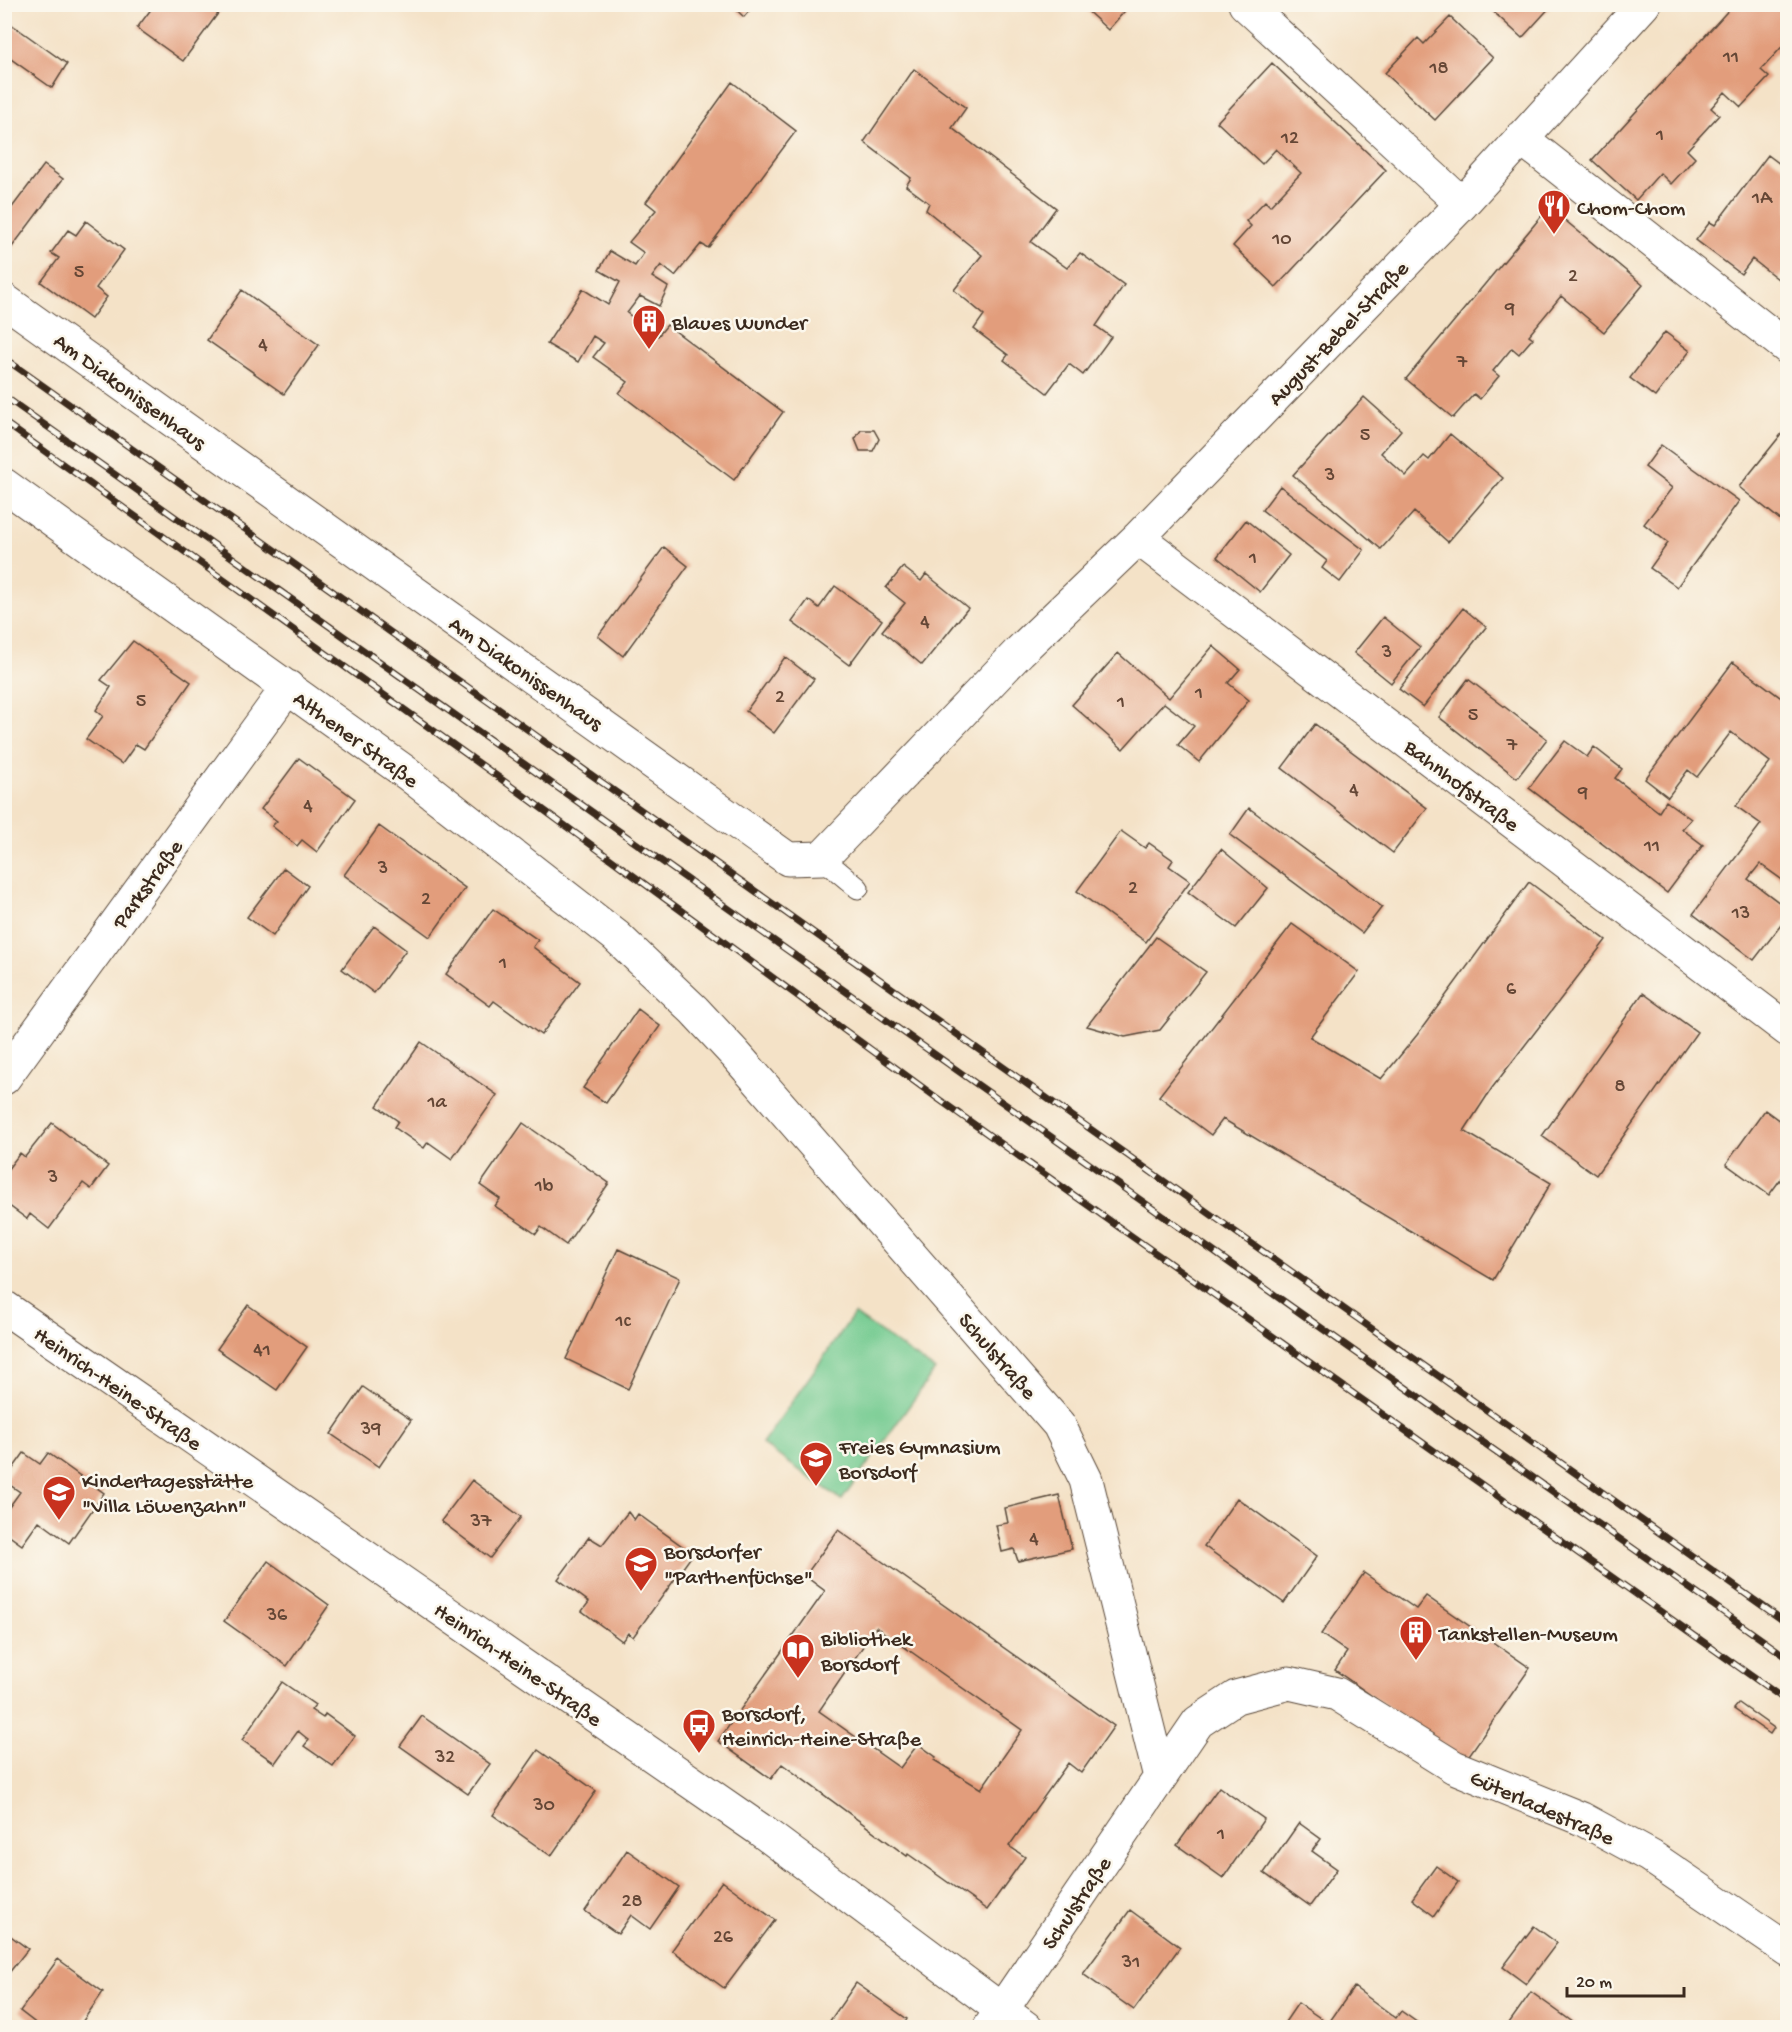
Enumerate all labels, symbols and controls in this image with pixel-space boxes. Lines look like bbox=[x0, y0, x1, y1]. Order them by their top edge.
house number: 11 bbox=[1722, 47, 1739, 70]
house number: 18 bbox=[1428, 58, 1449, 81]
house number: 1 bbox=[1655, 125, 1664, 148]
house number: 12 bbox=[1280, 128, 1299, 151]
restaurant icon: Chom-Chom bbox=[1536, 188, 1572, 235]
house number: 1A bbox=[1751, 188, 1773, 211]
place label: Chom-Chom bbox=[1577, 197, 1686, 223]
house number: 10 bbox=[1271, 229, 1292, 252]
street label: August-Bebel-Straße bbox=[1264, 256, 1416, 413]
house number: 5 bbox=[74, 262, 84, 285]
house number: 2 bbox=[1568, 266, 1578, 289]
house number: 9 bbox=[1504, 299, 1515, 322]
building icon: Blaues Wunder bbox=[631, 303, 667, 350]
place label: Blaues Wunder bbox=[671, 312, 809, 338]
street label: Am Diakonissenhaus bbox=[47, 329, 211, 458]
house number: 4 bbox=[258, 335, 268, 358]
house number: 7 bbox=[1456, 352, 1468, 375]
house number: 5 bbox=[1360, 425, 1370, 448]
house number: 3 bbox=[1324, 465, 1335, 488]
house number: 1 bbox=[1248, 548, 1257, 571]
street label: Am Diakonissenhaus bbox=[443, 612, 607, 739]
house number: 4 bbox=[920, 612, 930, 635]
house number: 3 bbox=[1381, 642, 1392, 665]
house number: 1 bbox=[1194, 683, 1203, 706]
street label: Althener Straße bbox=[287, 687, 423, 796]
house number: 2 bbox=[775, 687, 785, 710]
house number: 5 bbox=[136, 691, 146, 714]
house number: 1 bbox=[1116, 692, 1125, 715]
house number: 5 bbox=[1468, 705, 1478, 728]
street label: Bahnhofstraße bbox=[1397, 735, 1524, 839]
house number: 7 bbox=[1506, 735, 1518, 758]
house number: 4 bbox=[1349, 780, 1359, 803]
house number: 9 bbox=[1577, 783, 1588, 806]
house number: 4 bbox=[303, 796, 313, 819]
street label: Parkstraße bbox=[108, 835, 191, 936]
house number: 11 bbox=[1643, 836, 1660, 859]
house number: 3 bbox=[377, 858, 388, 881]
house number: 2 bbox=[1128, 878, 1138, 901]
house number: 2 bbox=[421, 889, 431, 912]
house number: 13 bbox=[1731, 903, 1750, 926]
house number: 1 bbox=[498, 953, 507, 976]
house number: 6 bbox=[1506, 979, 1517, 1002]
house number: 8 bbox=[1615, 1076, 1626, 1099]
house number: 1a bbox=[426, 1092, 447, 1115]
house number: 3 bbox=[47, 1167, 58, 1190]
house number: 1b bbox=[534, 1176, 554, 1199]
street label: Schulstraße bbox=[951, 1309, 1041, 1407]
house number: 1c bbox=[615, 1311, 632, 1334]
street label: Heinrich-Heine-Straße bbox=[28, 1322, 206, 1458]
house number: 41 bbox=[253, 1340, 271, 1363]
house number: 39 bbox=[360, 1419, 381, 1442]
place label: Freies Gymnasium Borsdorf bbox=[838, 1436, 1001, 1487]
school or university icon: Freies Gymnasium Borsdorf bbox=[798, 1440, 834, 1487]
place label: Kindertagesstätte "Villa Löwenzahn" bbox=[82, 1470, 254, 1521]
school or university icon: Kindertagesstätte "Villa Löwenzahn" bbox=[41, 1474, 77, 1521]
house number: 37 bbox=[470, 1511, 492, 1534]
house number: 4 bbox=[1029, 1529, 1039, 1552]
place label: Borsdorfer "Parthenfüchse" bbox=[663, 1541, 813, 1592]
school or university icon: Borsdorfer "Parthenfüchse" bbox=[623, 1545, 659, 1592]
street label: Heinrich-Heine-Straße bbox=[428, 1598, 606, 1734]
house number: 36 bbox=[266, 1605, 288, 1628]
building icon: Tankstellen-Museum bbox=[1398, 1614, 1434, 1661]
place label: Tankstellen-Museum bbox=[1437, 1623, 1618, 1649]
place label: Bibliothek Borsdorf bbox=[820, 1628, 914, 1679]
library icon: Bibliothek Borsdorf bbox=[780, 1632, 816, 1679]
place label: Borsdorf, Heinrich-Heine-Straße bbox=[721, 1703, 922, 1754]
bus stop icon: Borsdorf, Heinrich-Heine-Straße bbox=[681, 1707, 717, 1754]
house number: 32 bbox=[434, 1747, 455, 1770]
street label: Güterladestraße bbox=[1465, 1766, 1618, 1853]
house number: 30 bbox=[532, 1795, 555, 1818]
house number: 1 bbox=[1216, 1824, 1225, 1847]
street label: Schulstraße bbox=[1038, 1852, 1119, 1956]
house number: 28 bbox=[622, 1891, 642, 1914]
house number: 26 bbox=[713, 1927, 734, 1950]
house number: 31 bbox=[1121, 1952, 1140, 1975]
scale bar bbox=[1567, 1960, 1684, 1998]
text: 20 m bbox=[1576, 1973, 1612, 1994]

